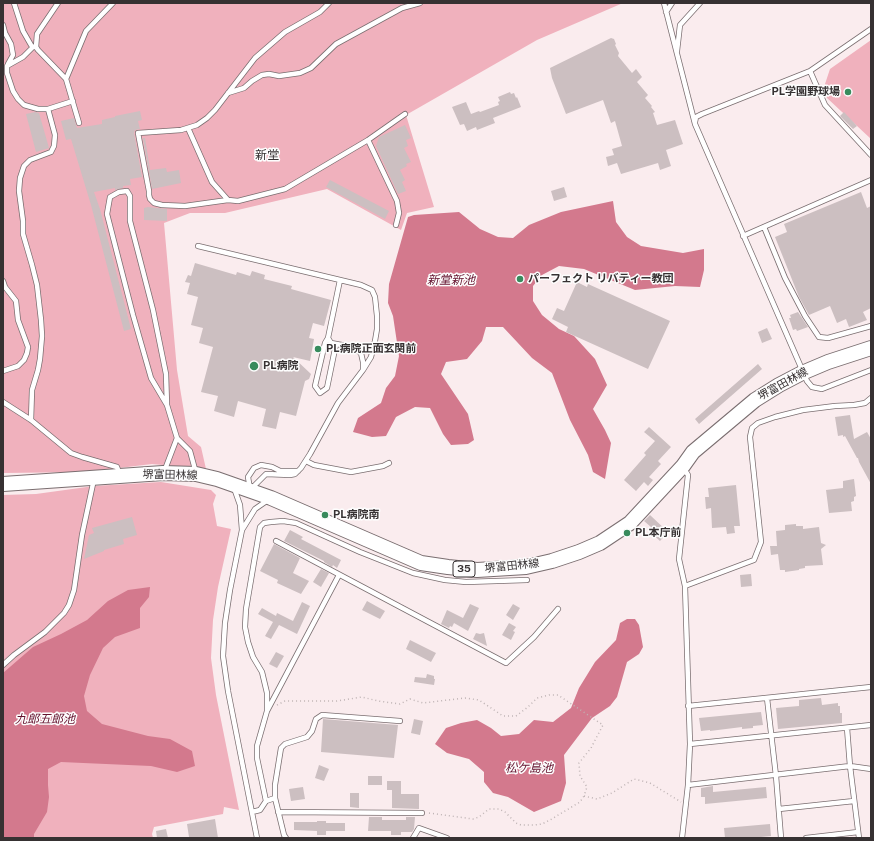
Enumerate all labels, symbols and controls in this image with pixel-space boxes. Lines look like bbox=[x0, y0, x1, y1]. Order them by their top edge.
place label: PL学園野球場 bbox=[771, 85, 840, 99]
marker: PL学園野球場 bbox=[843, 87, 853, 97]
district label: 新堂 bbox=[255, 148, 279, 162]
place label: パーフェクト リバティー教団 bbox=[528, 272, 673, 286]
water label: 新堂新池 bbox=[427, 273, 475, 287]
marker: パーフェクト リバティー教団 bbox=[515, 274, 525, 284]
place label: PL病院正面玄関前 bbox=[326, 342, 417, 356]
marker: PL病院正面玄関前 bbox=[313, 344, 323, 354]
place label: PL病院 bbox=[263, 359, 299, 373]
marker: PL病院 bbox=[248, 360, 260, 372]
street label: 堺富田林線 bbox=[756, 365, 810, 403]
street label: 堺富田林線 bbox=[142, 468, 198, 482]
place label: PL病院南 bbox=[333, 508, 380, 522]
marker: PL病院南 bbox=[320, 510, 330, 520]
place label: PL本庁前 bbox=[635, 526, 682, 540]
marker: PL本庁前 bbox=[622, 528, 632, 538]
street label: 堺富田林線 bbox=[484, 557, 540, 575]
road number: 35 bbox=[453, 561, 475, 577]
water label: 九郎五郎池 bbox=[15, 712, 75, 726]
water label: 松ケ島池 bbox=[505, 761, 553, 775]

